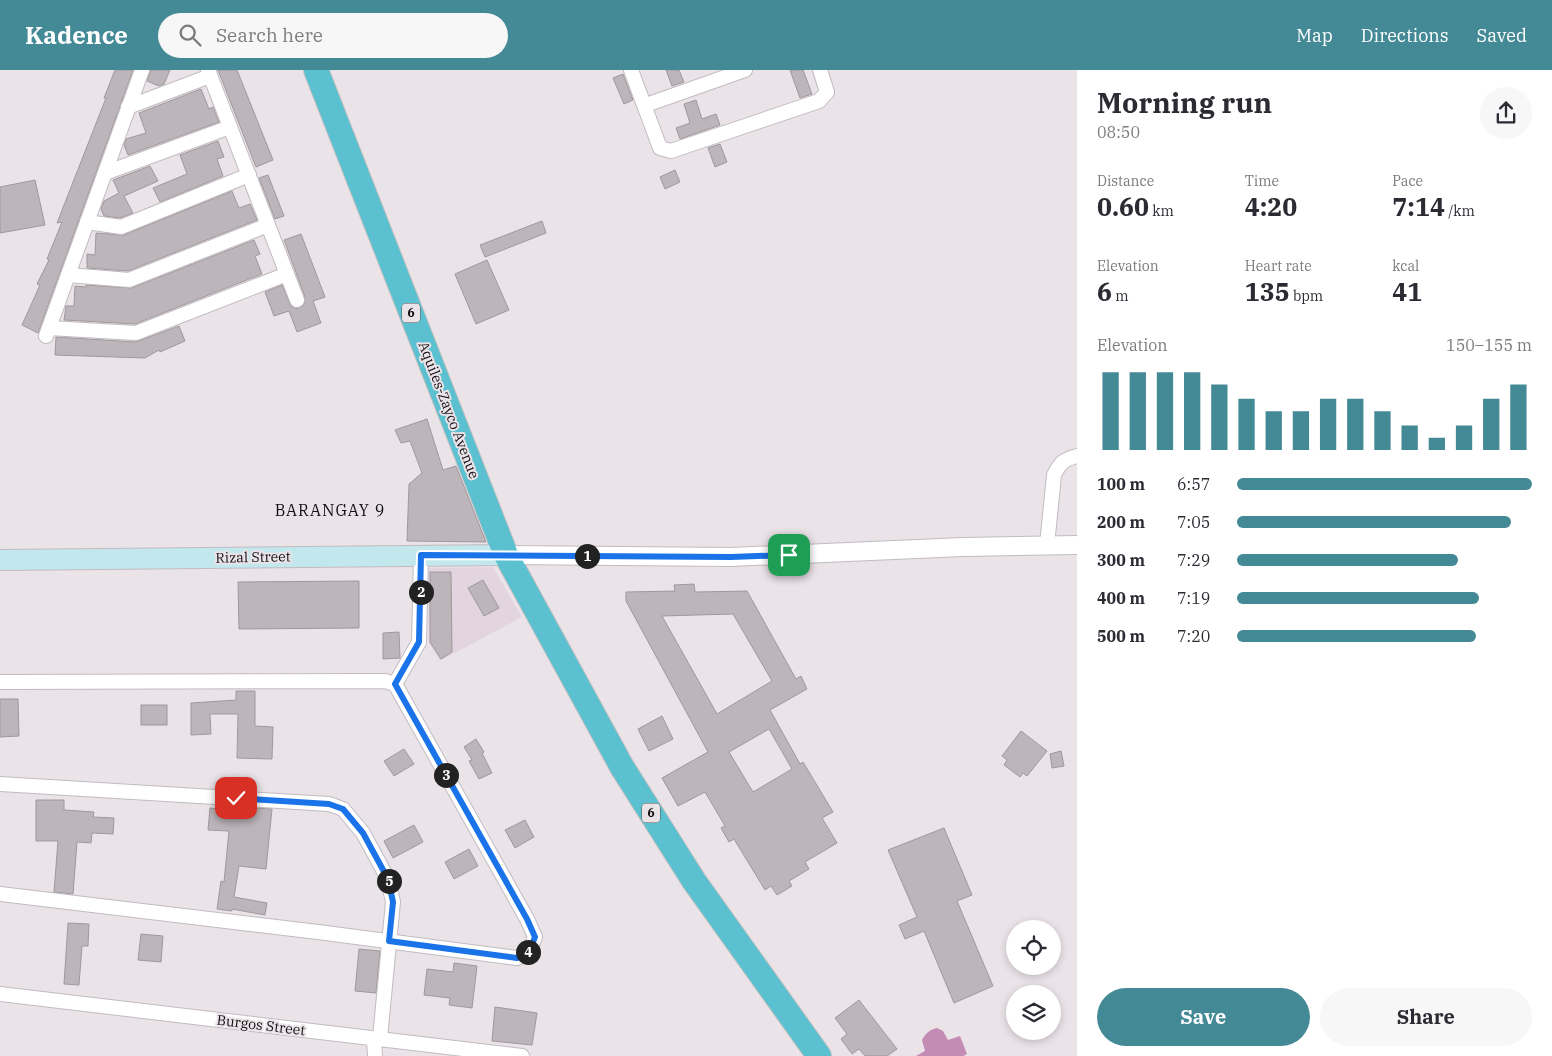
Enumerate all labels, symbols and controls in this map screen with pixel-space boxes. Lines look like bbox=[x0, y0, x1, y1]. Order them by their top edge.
search box bbox=[158, 13, 508, 58]
text: Kadence bbox=[25, 19, 128, 51]
icon: search bbox=[176, 21, 204, 49]
text: Search here bbox=[216, 23, 323, 47]
text: Map bbox=[1296, 24, 1333, 47]
text: Directions bbox=[1361, 24, 1449, 47]
text: Saved bbox=[1477, 24, 1527, 47]
text: Morning run bbox=[1097, 84, 1272, 121]
button: share bbox=[1480, 87, 1532, 139]
text: 08:50 bbox=[1097, 122, 1140, 142]
text: Distance bbox=[1097, 172, 1154, 190]
text: Time bbox=[1245, 172, 1279, 190]
text: Pace bbox=[1392, 172, 1423, 190]
text: 0.60 bbox=[1097, 190, 1149, 223]
text: 4:20 bbox=[1245, 190, 1297, 223]
text: 7:14 bbox=[1392, 190, 1445, 223]
text: km bbox=[1149, 202, 1174, 220]
text: /km bbox=[1445, 202, 1475, 220]
text: Elevation bbox=[1097, 257, 1159, 275]
text: Heart rate bbox=[1245, 257, 1312, 275]
text: kcal bbox=[1392, 257, 1419, 275]
text: 6 bbox=[1097, 275, 1112, 308]
text: 135 bbox=[1245, 275, 1290, 308]
text: 41 bbox=[1392, 275, 1422, 308]
text: m bbox=[1112, 287, 1129, 305]
text: bpm bbox=[1290, 287, 1323, 305]
road number: 6 bbox=[402, 304, 420, 322]
text: Elevation bbox=[1097, 335, 1167, 355]
text: 150–155 m bbox=[1446, 335, 1532, 355]
street label: Aquiles-Zayco Avenue bbox=[415, 339, 483, 481]
text: 100 m bbox=[1097, 474, 1145, 494]
text: 6:57 bbox=[1177, 474, 1210, 494]
district label: BARANGAY 9 bbox=[275, 500, 385, 520]
text: 200 m bbox=[1097, 512, 1145, 532]
text: 7:05 bbox=[1177, 512, 1210, 532]
pin bbox=[768, 534, 810, 576]
icon: arrive bbox=[775, 541, 803, 569]
pin: 1 bbox=[574, 544, 600, 568]
street label: Rizal Street bbox=[215, 547, 291, 567]
text: 1 bbox=[583, 547, 592, 565]
text: 300 m bbox=[1097, 550, 1145, 570]
text: 7:29 bbox=[1177, 550, 1210, 570]
pin: 2 bbox=[408, 580, 434, 604]
text: 2 bbox=[417, 583, 426, 601]
text: 400 m bbox=[1097, 588, 1145, 608]
text: 7:19 bbox=[1177, 588, 1210, 608]
text: 500 m bbox=[1097, 626, 1145, 646]
text: 7:20 bbox=[1177, 626, 1210, 646]
pin: 3 bbox=[434, 762, 458, 788]
text: 3 bbox=[442, 766, 451, 784]
pin bbox=[215, 777, 257, 819]
icon: check bbox=[222, 784, 250, 812]
road number: 6 bbox=[642, 804, 660, 822]
pin: 5 bbox=[376, 868, 402, 894]
text: 5 bbox=[385, 872, 394, 890]
map controls bbox=[1006, 920, 1061, 1040]
button: locate bbox=[1006, 920, 1061, 975]
pin: 4 bbox=[516, 940, 540, 964]
text: 4 bbox=[524, 943, 533, 961]
button: layers bbox=[1006, 985, 1061, 1040]
button: Save bbox=[1097, 988, 1310, 1046]
button: Share bbox=[1320, 988, 1532, 1046]
street label: Burgos Street bbox=[216, 1011, 306, 1039]

